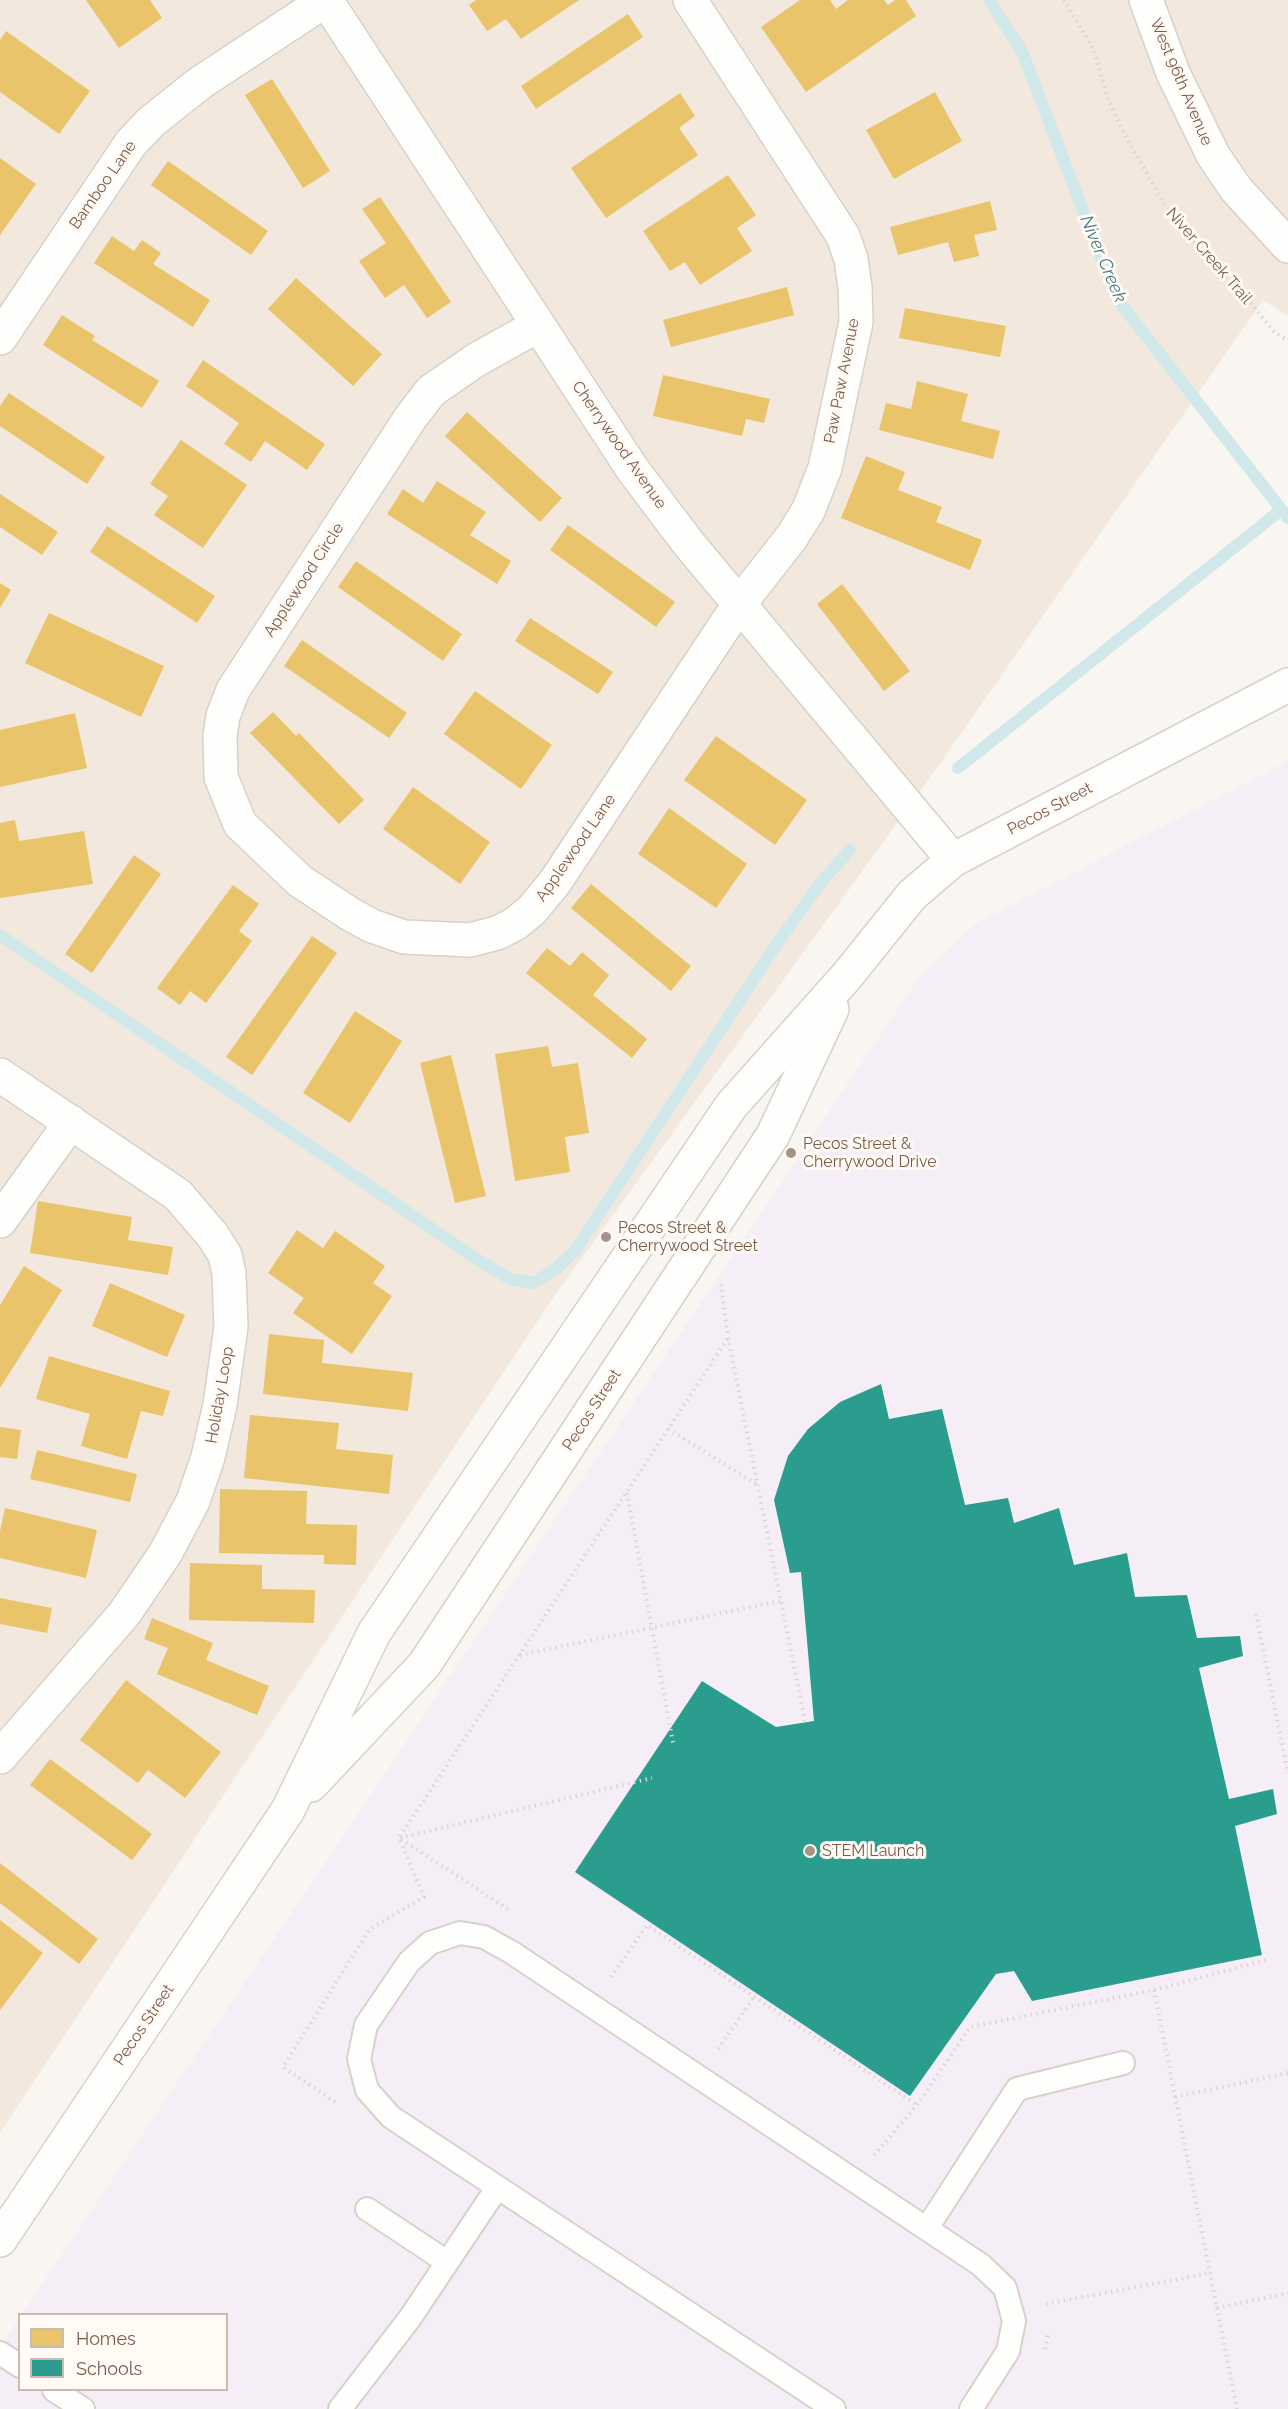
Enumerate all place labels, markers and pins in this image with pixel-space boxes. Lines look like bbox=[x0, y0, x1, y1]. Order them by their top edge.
place label: Pecos Street & Cherrywood Drive bbox=[803, 1134, 937, 1172]
marker: Pecos Street & Cherrywood Drive bbox=[784, 1146, 798, 1160]
place label: Pecos Street & Cherrywood Street bbox=[618, 1218, 758, 1256]
marker: Pecos Street & Cherrywood Street bbox=[599, 1230, 613, 1244]
place label: STEM Launch bbox=[822, 1841, 924, 1861]
marker: STEM Launch bbox=[803, 1844, 817, 1858]

